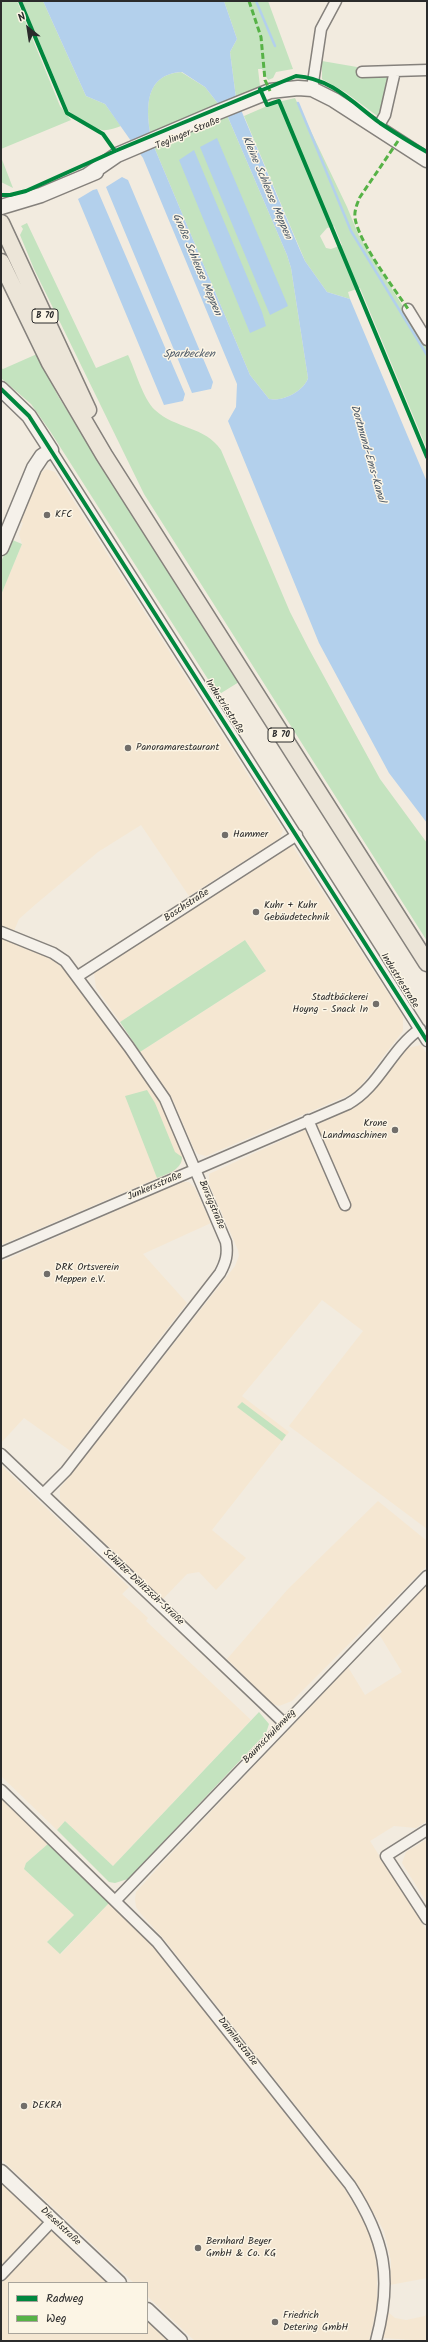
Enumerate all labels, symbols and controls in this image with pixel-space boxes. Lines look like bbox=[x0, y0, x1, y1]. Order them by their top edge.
north arrow bbox=[8, 8, 48, 48]
text: N bbox=[14, 8, 30, 27]
street label: Teglinger Straße bbox=[154, 115, 222, 153]
water label: Kleine Schleuse Meppen bbox=[238, 135, 294, 241]
water label: Große Schleuse Meppen bbox=[168, 212, 224, 318]
road number: B 70 bbox=[32, 309, 58, 323]
water label: Sparbecken bbox=[163, 348, 215, 362]
water label: Dortmund-Ems-Kanal bbox=[347, 404, 387, 504]
place label: KFC bbox=[55, 509, 72, 521]
marker: KFC bbox=[42, 510, 52, 520]
street label: Industriestraße bbox=[202, 677, 246, 737]
road number: B 70 bbox=[268, 728, 294, 742]
place label: Panoramarestaurant bbox=[136, 742, 219, 754]
marker: Panoramarestaurant bbox=[123, 743, 133, 753]
place label: Hammer bbox=[233, 829, 268, 841]
marker: Hammer bbox=[220, 830, 230, 840]
street label: Boschstraße bbox=[162, 887, 212, 925]
place label: Kuhr + Kuhr Gebäudetechnik bbox=[264, 900, 329, 924]
marker: Kuhr + Kuhr Gebäudetechnik bbox=[251, 907, 261, 917]
street label: Industriestraße bbox=[377, 951, 421, 1011]
place label: Stadtbäckerei Hoyng - Snack In bbox=[292, 992, 368, 1016]
marker: Stadtbäckerei Hoyng - Snack In bbox=[371, 999, 381, 1009]
place label: Krone Landmaschinen bbox=[322, 1118, 387, 1142]
marker: Krone Landmaschinen bbox=[390, 1125, 400, 1135]
street label: Junkersstraße bbox=[126, 1170, 184, 1204]
street label: Borsigstraße bbox=[195, 1179, 227, 1231]
place label: DRK Ortsverein Meppen e.V. bbox=[55, 1262, 119, 1286]
marker: DRK Ortsverein Meppen e.V. bbox=[42, 1269, 52, 1279]
street label: Schulze-Delitzsch-Straße bbox=[100, 1547, 186, 1629]
street label: Baumschulenweg bbox=[241, 1707, 299, 1767]
street label: Daimlerstraße bbox=[214, 2015, 260, 2069]
place label: DEKRA bbox=[32, 2100, 62, 2112]
marker: DEKRA bbox=[19, 2101, 29, 2111]
street label: Dieselstraße bbox=[37, 2205, 83, 2249]
place label: Bernhard Beyer GmbH & Co. KG bbox=[206, 2236, 276, 2260]
marker: Bernhard Beyer GmbH & Co. KG bbox=[193, 2243, 203, 2253]
legend bbox=[8, 2282, 148, 2334]
text: Radweg bbox=[46, 2289, 84, 2308]
text: Weg bbox=[46, 2309, 66, 2328]
place label: Friedrich Detering GmbH bbox=[283, 2310, 348, 2334]
marker: Friedrich Detering GmbH bbox=[270, 2317, 280, 2327]

